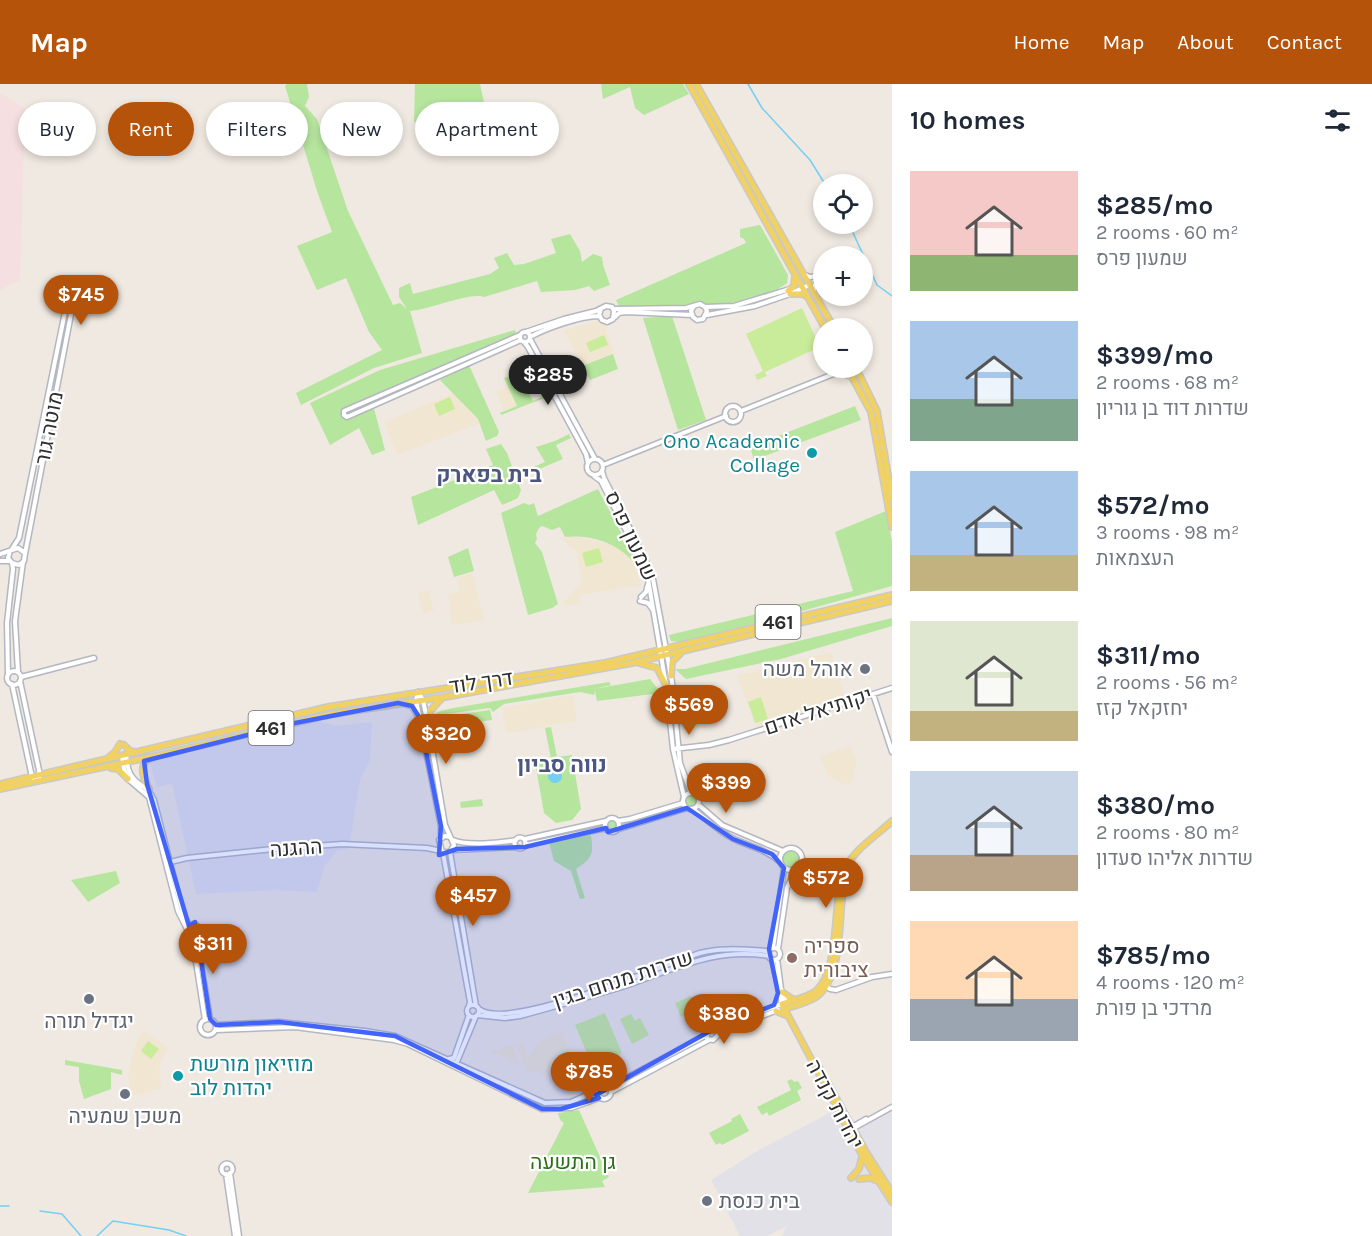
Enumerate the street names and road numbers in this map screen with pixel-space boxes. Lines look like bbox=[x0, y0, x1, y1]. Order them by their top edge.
street label: מוטה גור bbox=[30, 389, 68, 467]
street label: שמעון פרס bbox=[600, 487, 662, 585]
road number: 461 bbox=[756, 605, 800, 639]
street label: דרך לוד bbox=[447, 666, 515, 698]
street label: יקותיאל אדם bbox=[761, 682, 875, 740]
road number: 461 bbox=[248, 711, 294, 745]
street label: ההגנה bbox=[269, 834, 323, 862]
street label: שדרות מנחם בגין bbox=[550, 945, 696, 1013]
street label: יהדות קנדה bbox=[801, 1055, 869, 1153]

